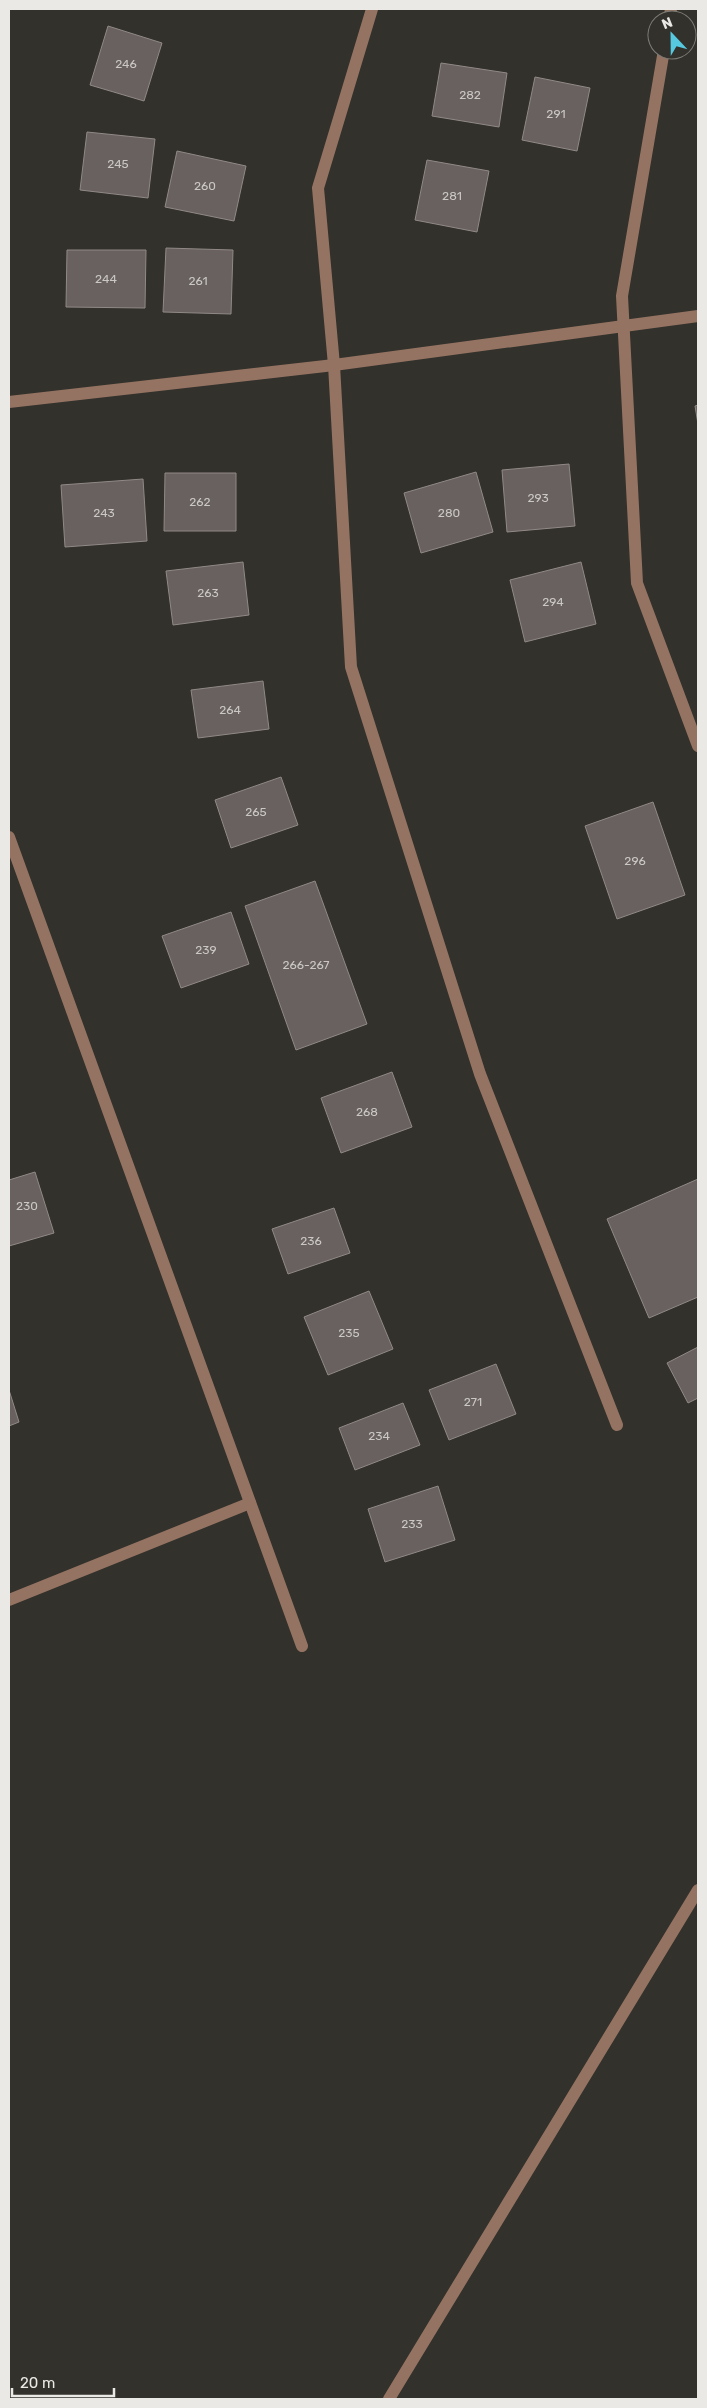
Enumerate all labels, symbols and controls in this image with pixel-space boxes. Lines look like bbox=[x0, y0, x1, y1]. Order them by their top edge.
north arrow bbox=[647, 10, 697, 60]
text: N bbox=[659, 14, 675, 33]
house number: 246 bbox=[115, 57, 137, 71]
house number: 282 bbox=[459, 88, 481, 102]
house number: 291 bbox=[546, 107, 566, 121]
house number: 245 bbox=[107, 157, 129, 171]
house number: 260 bbox=[194, 179, 216, 193]
house number: 281 bbox=[442, 189, 462, 203]
house number: 244 bbox=[95, 272, 117, 286]
house number: 261 bbox=[188, 274, 208, 288]
house number: 293 bbox=[527, 491, 549, 505]
house number: 262 bbox=[189, 495, 211, 509]
house number: 243 bbox=[93, 506, 115, 520]
house number: 280 bbox=[438, 506, 460, 520]
house number: 263 bbox=[197, 586, 219, 600]
house number: 294 bbox=[542, 595, 564, 609]
house number: 264 bbox=[219, 703, 241, 717]
house number: 265 bbox=[245, 805, 267, 819]
house number: 296 bbox=[624, 854, 646, 868]
house number: 239 bbox=[195, 943, 217, 957]
house number: 266-267 bbox=[283, 958, 329, 972]
house number: 268 bbox=[356, 1105, 378, 1119]
house number: 230 bbox=[16, 1199, 38, 1213]
house number: 236 bbox=[300, 1234, 322, 1248]
house number: 235 bbox=[338, 1326, 360, 1340]
house number: 271 bbox=[464, 1395, 482, 1409]
house number: 234 bbox=[368, 1429, 390, 1443]
house number: 233 bbox=[401, 1517, 423, 1531]
scale bar bbox=[12, 2366, 115, 2398]
text: 20 m bbox=[20, 2374, 55, 2392]

